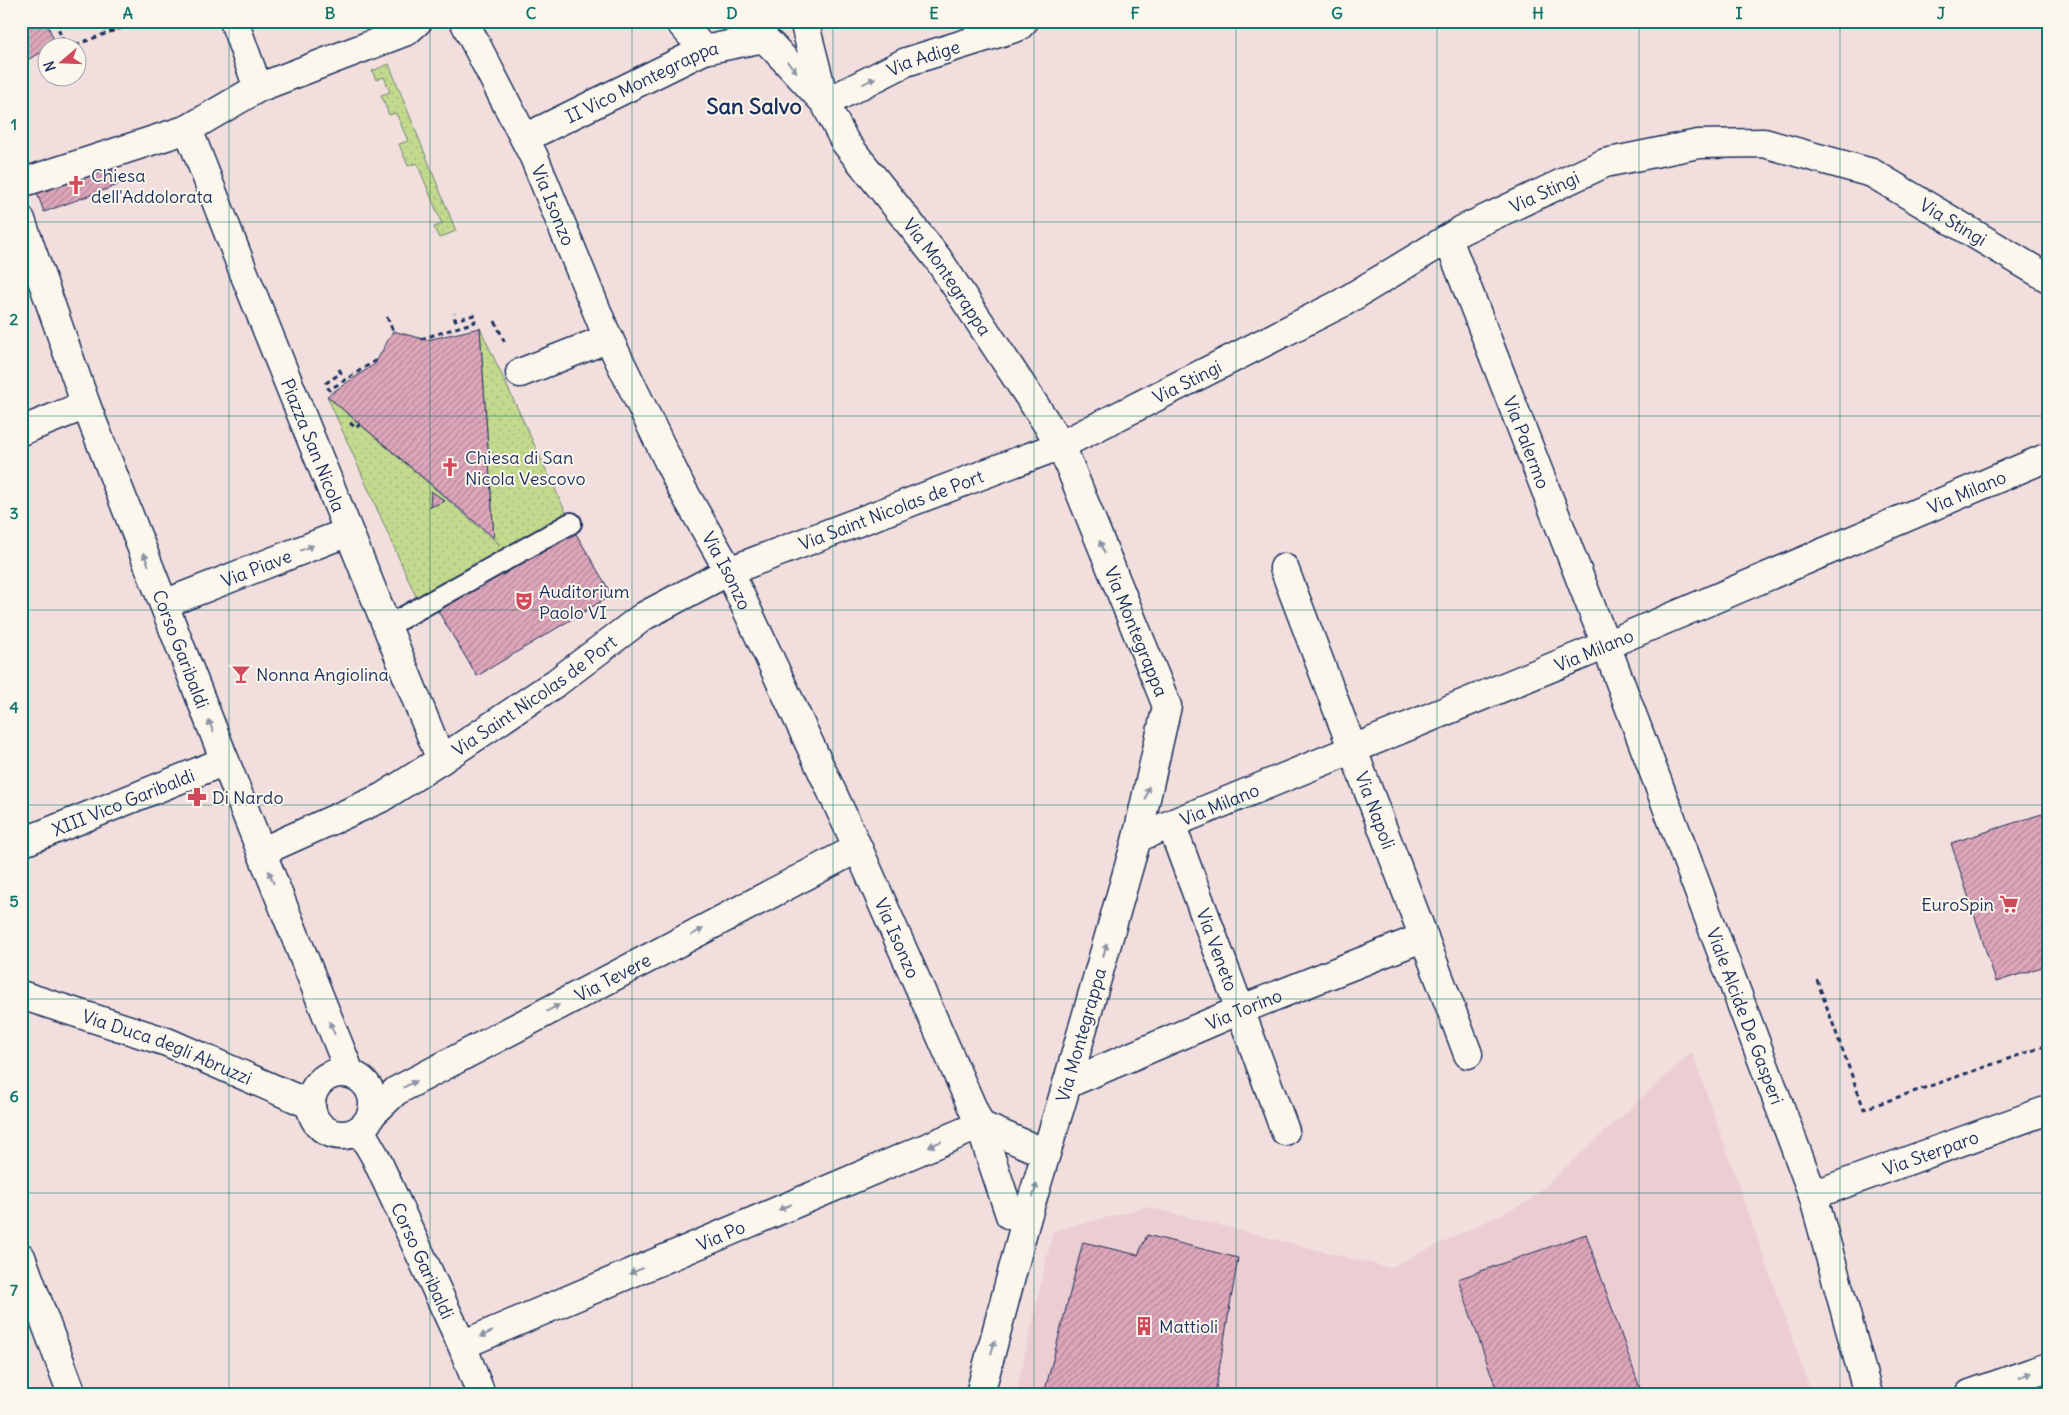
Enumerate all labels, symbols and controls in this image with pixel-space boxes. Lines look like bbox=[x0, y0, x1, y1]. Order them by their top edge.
text: A bbox=[123, 3, 133, 23]
text: B bbox=[325, 3, 336, 23]
text: C bbox=[526, 3, 537, 23]
text: D bbox=[726, 3, 738, 23]
text: E bbox=[929, 3, 939, 23]
text: F bbox=[1130, 3, 1140, 23]
text: G bbox=[1331, 3, 1343, 23]
text: H bbox=[1532, 3, 1544, 23]
text: I bbox=[1736, 3, 1743, 23]
text: J bbox=[1937, 3, 1946, 23]
street label: Via Adige bbox=[883, 34, 963, 81]
street label: II Vico Montegrappa bbox=[561, 36, 720, 128]
north arrow bbox=[38, 38, 88, 88]
text: N bbox=[40, 59, 60, 74]
one-way arrow bbox=[786, 60, 798, 72]
one-way arrow bbox=[862, 77, 876, 85]
district label: San Salvo bbox=[706, 92, 802, 120]
text: 1 bbox=[11, 114, 17, 134]
street label: Via Isonzo bbox=[527, 161, 580, 249]
place label: Chiesa dell'Addolorata bbox=[91, 164, 213, 208]
street label: Via Stingi bbox=[1506, 165, 1583, 218]
church icon: Chiesa dell'Addolorata bbox=[65, 174, 87, 196]
street label: Via Stingi bbox=[1916, 193, 1991, 251]
street label: Via Montegrappa bbox=[898, 213, 997, 340]
text: 2 bbox=[10, 309, 19, 329]
street label: Via Stingi bbox=[1149, 354, 1225, 408]
street label: Piazza San Nicola bbox=[276, 375, 351, 515]
street label: Via Palermo bbox=[1499, 393, 1555, 492]
place label: Chiesa di San Nicola Vescovo bbox=[465, 446, 586, 490]
church icon: Chiesa di San Nicola Vescovo bbox=[439, 456, 461, 478]
street label: Via Saint Nicolas de Port bbox=[795, 464, 987, 555]
street label: Via Milano bbox=[1924, 465, 2009, 519]
text: 3 bbox=[9, 503, 19, 523]
street label: Via Isonzo bbox=[697, 527, 757, 613]
one-way arrow bbox=[1098, 540, 1106, 554]
street label: Via Piave bbox=[218, 544, 295, 592]
one-way arrow bbox=[300, 544, 315, 552]
one-way arrow bbox=[142, 551, 150, 566]
street label: Via Montegrappa bbox=[1100, 563, 1173, 700]
place label: Auditorium Paolo VI bbox=[539, 580, 630, 624]
street label: Corso Garibaldi bbox=[148, 586, 215, 712]
theatre icon: Auditorium Paolo VI bbox=[513, 590, 535, 612]
street label: Via Milano bbox=[1551, 623, 1637, 677]
street label: Via Saint Nicolas de Port bbox=[447, 630, 621, 761]
bar icon: Nonna Angiolina bbox=[230, 663, 252, 685]
place label: Nonna Angiolina bbox=[256, 663, 389, 686]
text: 4 bbox=[9, 697, 19, 717]
one-way arrow bbox=[207, 719, 214, 734]
street label: XIII Vico Garibaldi bbox=[49, 763, 198, 841]
street label: Via Napoli bbox=[1351, 768, 1401, 852]
street label: Via Milano bbox=[1176, 778, 1262, 831]
one-way arrow bbox=[1143, 785, 1151, 800]
pharmacy icon: Di Nardo bbox=[186, 786, 208, 808]
place label: Di Nardo bbox=[212, 786, 284, 809]
one-way arrow bbox=[267, 870, 275, 884]
text: 5 bbox=[9, 891, 19, 911]
place label: EuroSpin bbox=[1921, 893, 1994, 916]
supermarket icon: EuroSpin bbox=[1998, 893, 2020, 915]
street label: Via Isonzo bbox=[870, 894, 925, 982]
street label: Via Veneto bbox=[1192, 905, 1243, 994]
street label: Viale Alcide De Gasperi bbox=[1702, 925, 1789, 1107]
one-way arrow bbox=[690, 928, 704, 936]
one-way arrow bbox=[1102, 942, 1110, 957]
street label: Via Tevere bbox=[571, 948, 655, 1006]
street label: Via Montegrappa bbox=[1051, 965, 1111, 1105]
street label: Via Torino bbox=[1202, 983, 1285, 1035]
street label: Via Duca degli Abruzzi bbox=[79, 1004, 256, 1089]
one-way arrow bbox=[546, 1004, 561, 1012]
one-way arrow bbox=[327, 1021, 335, 1035]
one-way arrow bbox=[402, 1080, 417, 1088]
text: 6 bbox=[9, 1086, 19, 1106]
street label: Via Sterparo bbox=[1879, 1125, 1982, 1180]
one-way arrow bbox=[928, 1140, 942, 1148]
one-way arrow bbox=[1031, 1182, 1039, 1197]
street label: Corso Garibaldi bbox=[386, 1199, 460, 1322]
one-way arrow bbox=[778, 1204, 792, 1212]
street label: Via Po bbox=[693, 1215, 748, 1256]
one-way arrow bbox=[629, 1267, 643, 1275]
text: 7 bbox=[10, 1280, 18, 1300]
building icon: Mattioli bbox=[1133, 1315, 1155, 1337]
place label: Mattioli bbox=[1159, 1315, 1218, 1338]
one-way arrow bbox=[479, 1331, 493, 1339]
one-way arrow bbox=[989, 1339, 997, 1354]
one-way arrow bbox=[2018, 1371, 2033, 1378]

